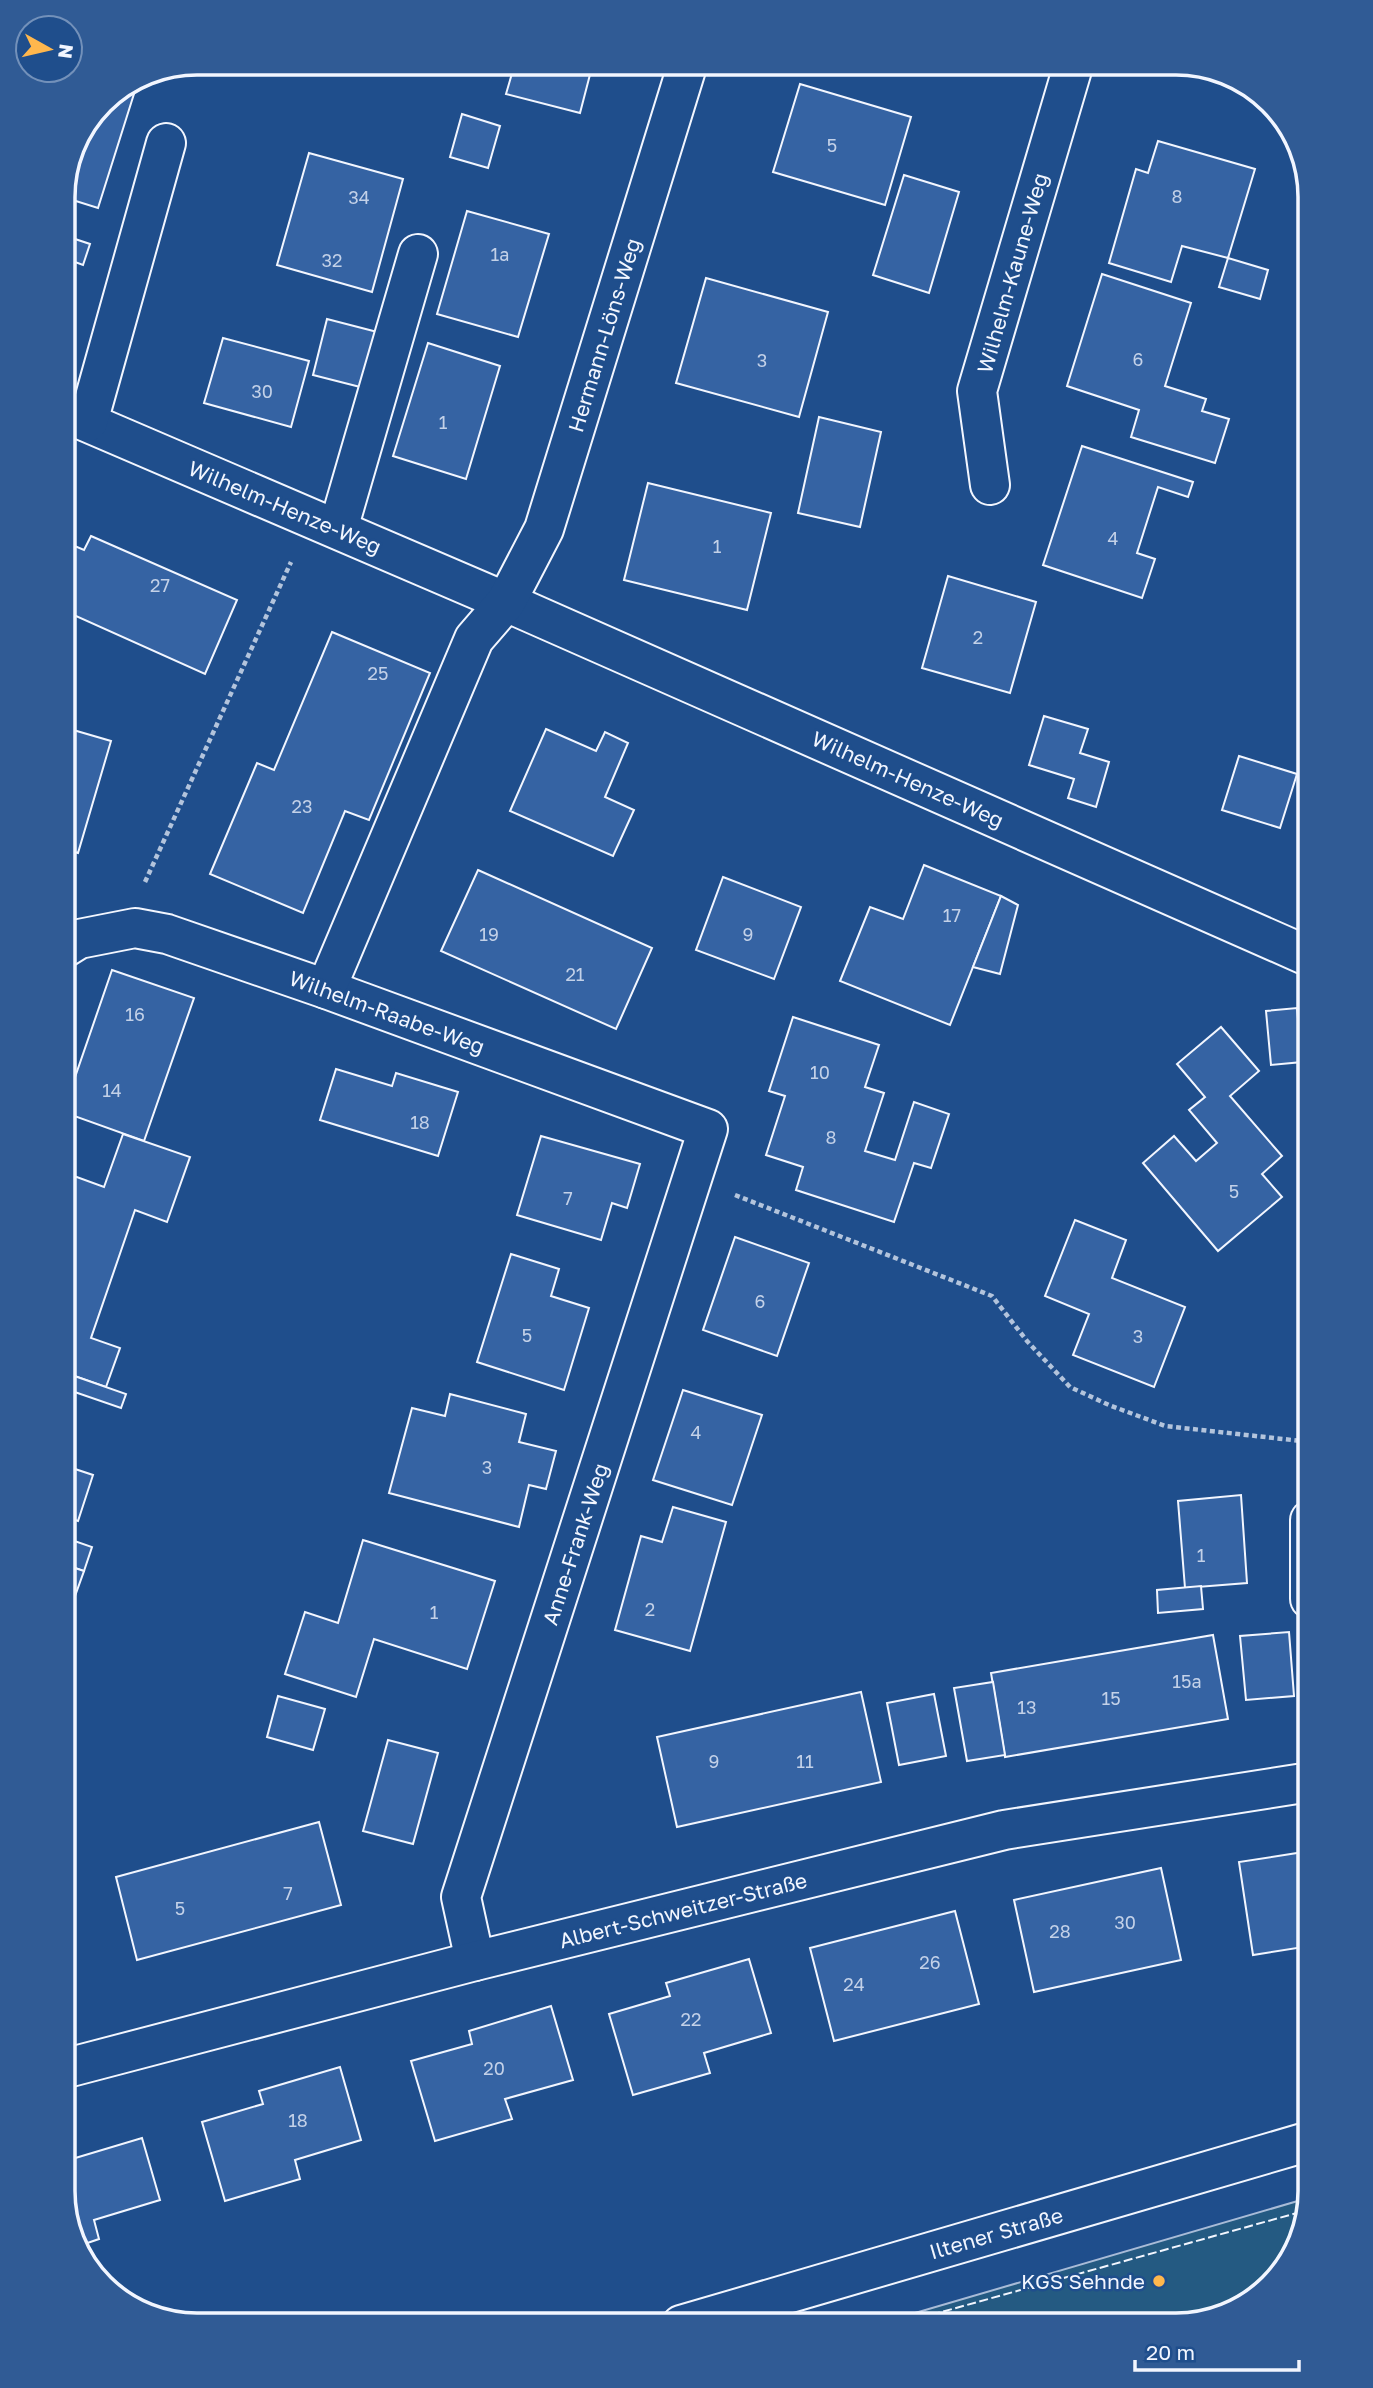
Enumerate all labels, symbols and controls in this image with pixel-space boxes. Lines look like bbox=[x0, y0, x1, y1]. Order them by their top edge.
north arrow bbox=[14, 14, 84, 84]
text: N bbox=[54, 43, 79, 60]
house number: 5 bbox=[827, 134, 837, 156]
street label: Wilhelm-Kaune-Weg bbox=[971, 170, 1053, 376]
house number: 8 bbox=[1172, 185, 1182, 207]
house number: 34 bbox=[348, 186, 370, 208]
street label: Hermann-Löns-Weg bbox=[562, 235, 646, 435]
house number: 1a bbox=[491, 243, 509, 265]
house number: 32 bbox=[322, 249, 342, 271]
house number: 6 bbox=[1133, 348, 1143, 370]
house number: 3 bbox=[757, 349, 767, 371]
house number: 30 bbox=[251, 380, 273, 402]
house number: 1 bbox=[439, 411, 448, 433]
street label: Wilhelm-Henze-Weg bbox=[185, 455, 385, 559]
house number: 4 bbox=[1108, 527, 1119, 549]
house number: 1 bbox=[713, 535, 722, 557]
house number: 27 bbox=[150, 574, 170, 596]
house number: 2 bbox=[973, 626, 983, 648]
house number: 25 bbox=[368, 662, 388, 684]
street label: Wilhelm-Henze-Weg bbox=[808, 725, 1008, 833]
house number: 23 bbox=[292, 795, 312, 817]
house number: 17 bbox=[943, 904, 961, 926]
house number: 19 bbox=[479, 923, 499, 945]
house number: 9 bbox=[743, 923, 753, 945]
house number: 21 bbox=[565, 963, 585, 985]
street label: Wilhelm-Raabe-Weg bbox=[286, 965, 488, 1059]
house number: 16 bbox=[125, 1003, 145, 1025]
house number: 10 bbox=[810, 1061, 830, 1083]
house number: 14 bbox=[102, 1079, 122, 1101]
house number: 18 bbox=[410, 1111, 430, 1133]
house number: 8 bbox=[826, 1126, 836, 1148]
house number: 5 bbox=[1229, 1180, 1239, 1202]
house number: 7 bbox=[563, 1187, 573, 1209]
house number: 6 bbox=[755, 1290, 765, 1312]
house number: 5 bbox=[522, 1324, 532, 1346]
house number: 3 bbox=[1133, 1325, 1143, 1347]
house number: 4 bbox=[691, 1421, 702, 1443]
house number: 3 bbox=[482, 1456, 492, 1478]
street label: Anne-Frank-Weg bbox=[537, 1460, 613, 1628]
house number: 1 bbox=[1197, 1544, 1206, 1566]
house number: 2 bbox=[645, 1598, 655, 1620]
house number: 1 bbox=[430, 1601, 439, 1623]
house number: 15a bbox=[1172, 1670, 1202, 1692]
house number: 15 bbox=[1101, 1687, 1121, 1709]
house number: 13 bbox=[1017, 1696, 1037, 1718]
house number: 9 bbox=[709, 1750, 719, 1772]
house number: 11 bbox=[796, 1750, 814, 1772]
street label: Albert-Schweitzer-Straße bbox=[556, 1867, 810, 1953]
house number: 7 bbox=[283, 1882, 293, 1904]
house number: 5 bbox=[175, 1897, 185, 1919]
house number: 30 bbox=[1114, 1911, 1136, 1933]
house number: 28 bbox=[1049, 1920, 1071, 1942]
house number: 26 bbox=[919, 1951, 941, 1973]
house number: 24 bbox=[843, 1973, 865, 1995]
house number: 22 bbox=[681, 2008, 701, 2030]
house number: 20 bbox=[483, 2057, 505, 2079]
house number: 18 bbox=[288, 2109, 308, 2131]
street label: Iltener Straße bbox=[926, 2202, 1066, 2264]
place label: KGS Sehnde bbox=[1021, 2268, 1145, 2294]
marker: KGS Sehnde bbox=[1151, 2273, 1167, 2289]
scale bar bbox=[1135, 2328, 1300, 2372]
text: 20 m bbox=[1146, 2339, 1195, 2365]

